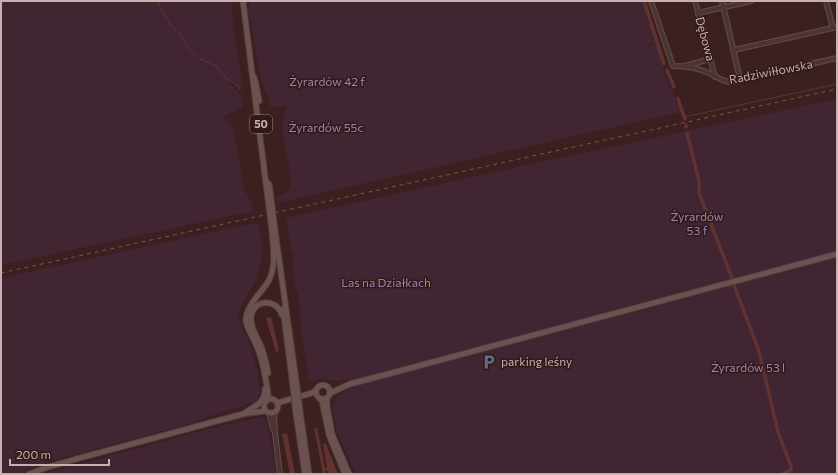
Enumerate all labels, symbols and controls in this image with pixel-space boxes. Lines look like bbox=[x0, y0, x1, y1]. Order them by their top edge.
street label: Dębowa bbox=[693, 15, 719, 62]
street label: Radziwiłłowska bbox=[728, 56, 814, 86]
park label: Żyrardów 42 f bbox=[289, 74, 365, 88]
road number: 50 bbox=[250, 115, 272, 133]
park label: Żyrardów 55c bbox=[289, 120, 363, 134]
park label: Żyrardów 53 f bbox=[671, 209, 724, 237]
park label: Las na Działkach bbox=[341, 275, 431, 289]
parking icon: parking leśny bbox=[480, 353, 498, 371]
place label: parking leśny bbox=[501, 354, 572, 368]
park label: Żyrardów 53 l bbox=[711, 360, 785, 374]
scale bar bbox=[10, 441, 109, 467]
text: 200 m bbox=[16, 447, 51, 461]

